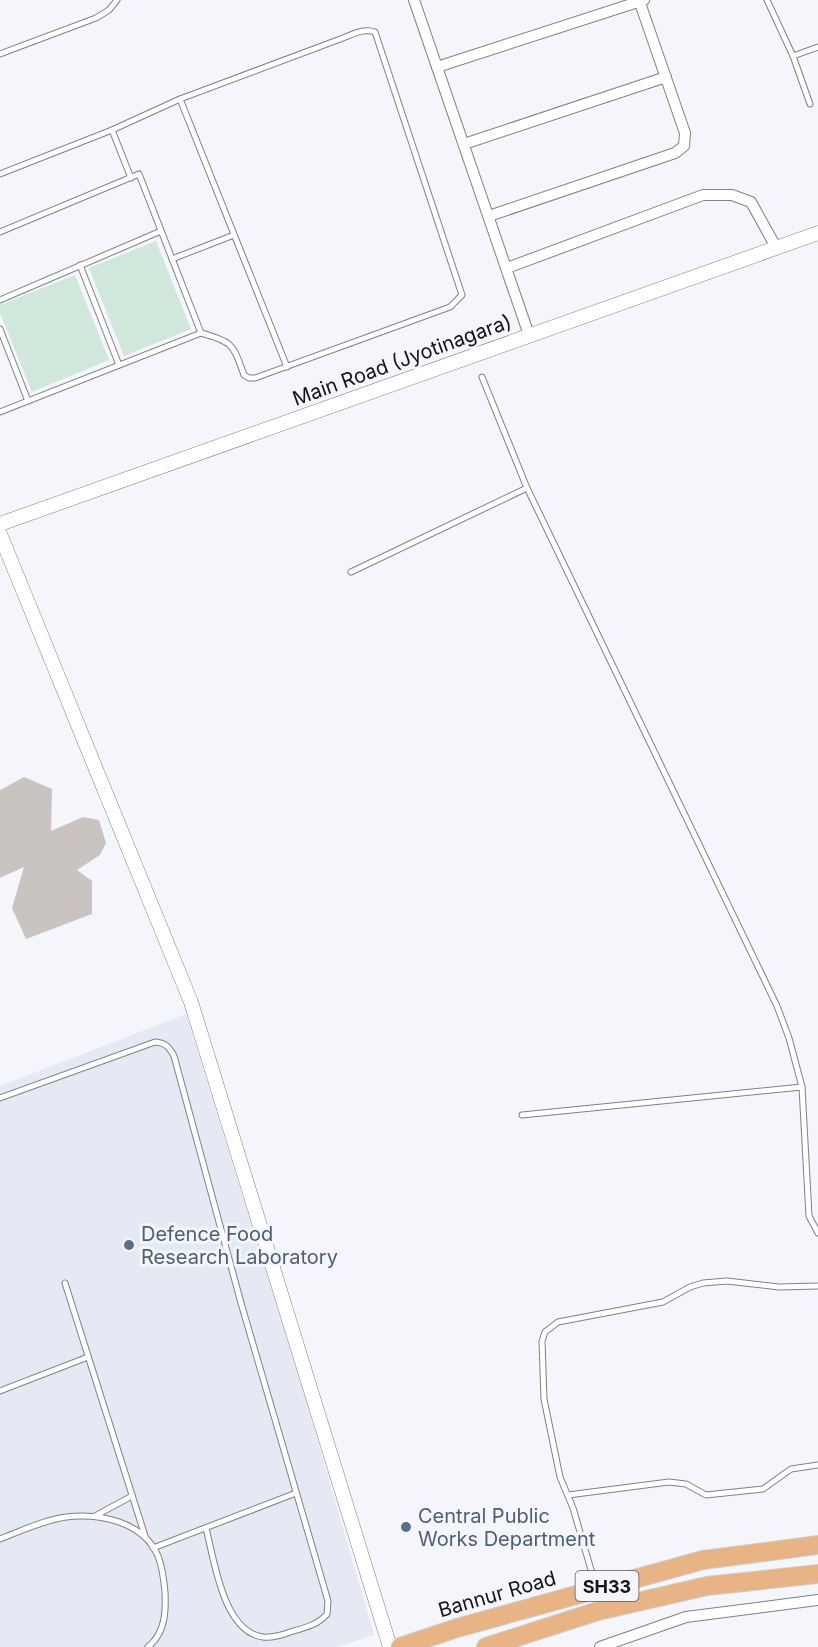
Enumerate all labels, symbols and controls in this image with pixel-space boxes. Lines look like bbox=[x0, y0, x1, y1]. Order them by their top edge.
street label: Main Road (Jyotinagara) bbox=[289, 309, 515, 411]
place label: Defence Food Research Laboratory bbox=[141, 1222, 338, 1269]
marker: Defence Food Research Laboratory bbox=[122, 1238, 136, 1252]
place label: Central Public Works Department bbox=[418, 1504, 596, 1551]
marker: Central Public Works Department bbox=[399, 1520, 413, 1534]
street label: Bannur Road bbox=[435, 1566, 559, 1622]
road number: SH33 bbox=[576, 1571, 638, 1601]

